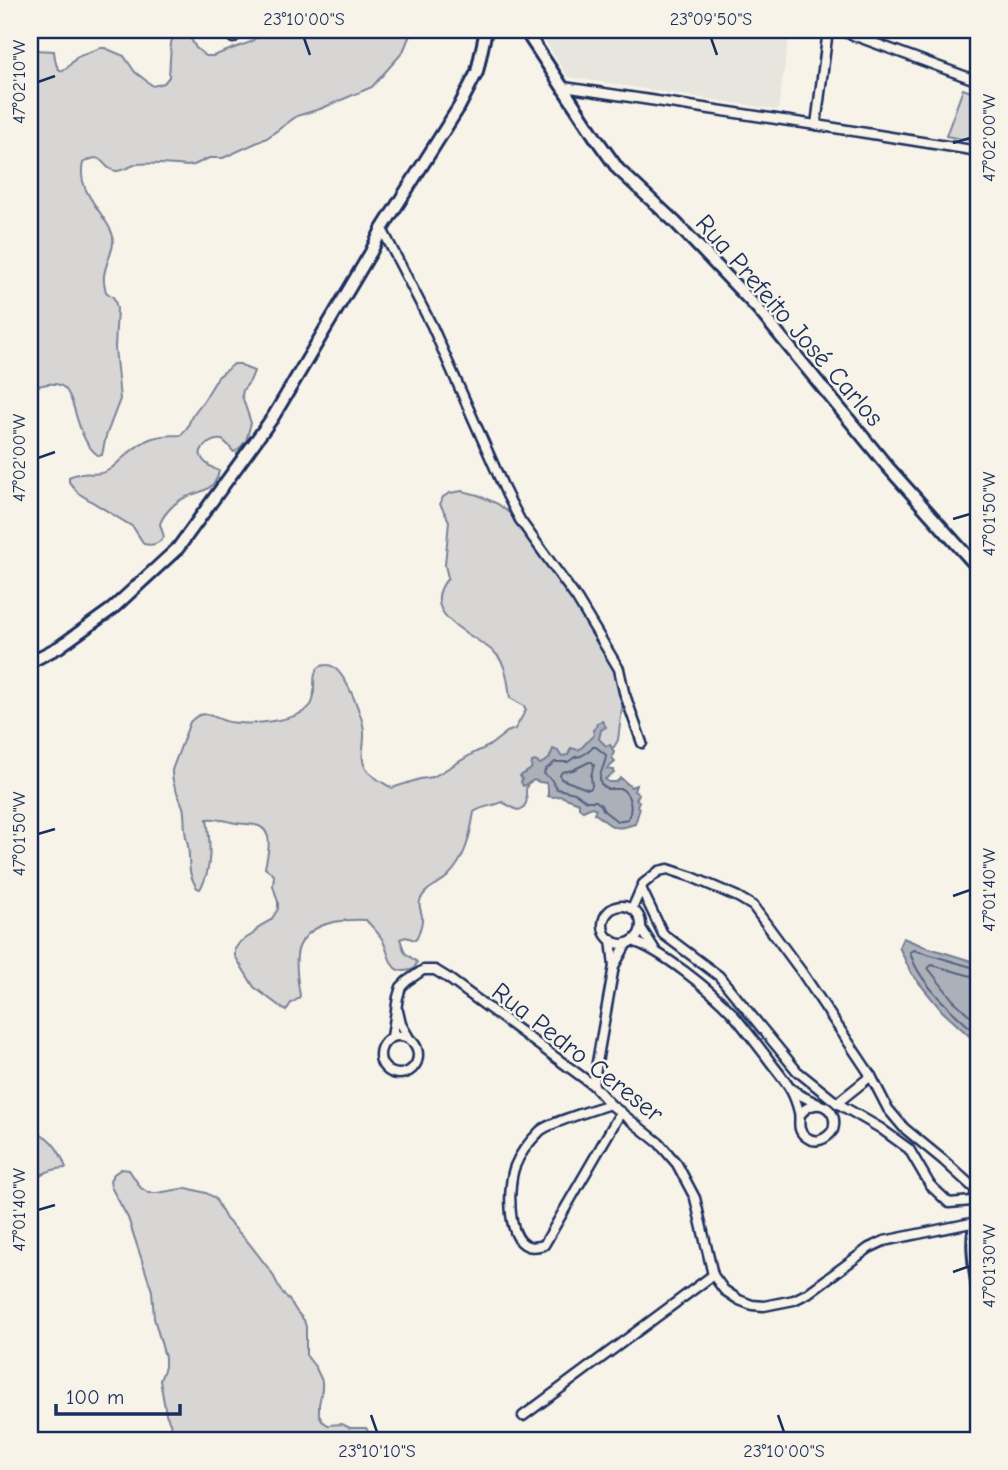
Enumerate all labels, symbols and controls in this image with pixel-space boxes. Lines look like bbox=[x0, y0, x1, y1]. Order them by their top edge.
text: 23°10'00"S bbox=[263, 9, 345, 30]
text: 23°09'50"S bbox=[670, 9, 752, 30]
text: 47°02'10"W bbox=[9, 40, 30, 124]
text: 47°02'00"W bbox=[979, 94, 1000, 182]
street label: Rua Prefeito José Carlos bbox=[689, 209, 889, 433]
text: 47°02'00"W bbox=[9, 414, 30, 502]
text: 47°01'50"W bbox=[979, 471, 1000, 556]
text: 47°01'50"W bbox=[9, 791, 30, 876]
text: 47°01'40"W bbox=[979, 848, 1000, 932]
street label: Rua Pedro Cereser bbox=[486, 977, 670, 1129]
text: 47°01'40"W bbox=[9, 1168, 30, 1252]
text: 47°01'30"W bbox=[979, 1224, 1000, 1308]
scale bar bbox=[56, 1372, 180, 1416]
text: 100 m bbox=[66, 1385, 124, 1409]
text: 23°10'10"S bbox=[338, 1441, 416, 1462]
text: 23°10'00"S bbox=[743, 1441, 825, 1462]

